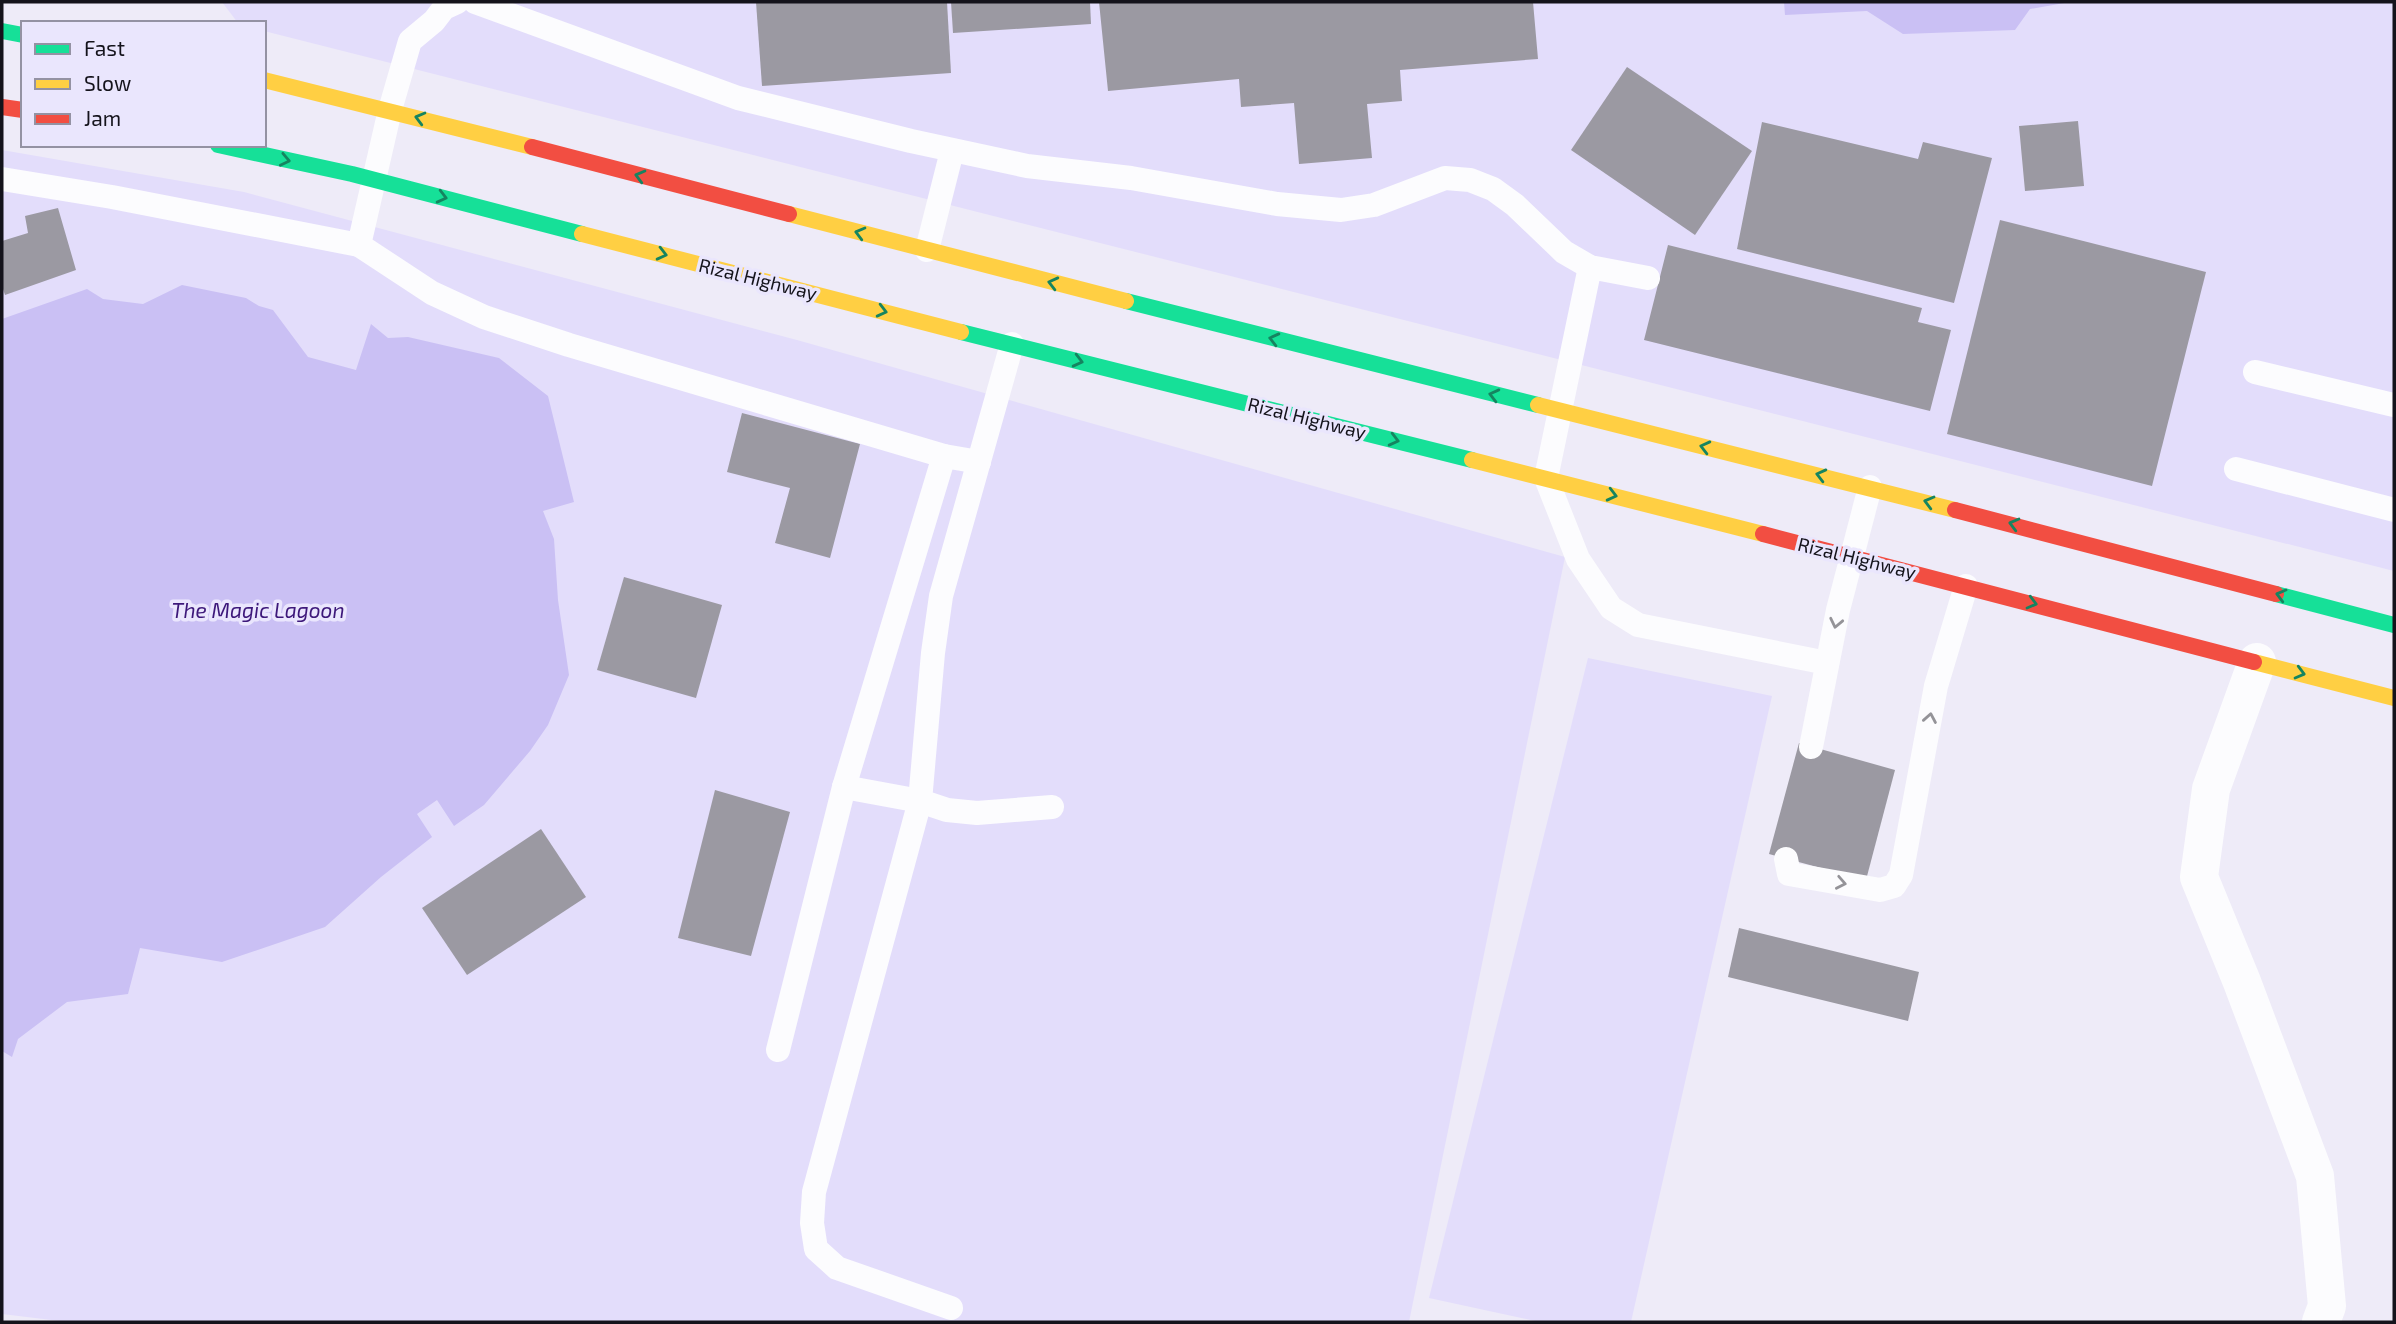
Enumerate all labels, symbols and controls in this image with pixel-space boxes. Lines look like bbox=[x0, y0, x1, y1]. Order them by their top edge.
legend bbox=[21, 21, 266, 147]
text: Fast bbox=[84, 35, 125, 60]
text: Slow bbox=[84, 70, 131, 95]
text: Jam bbox=[84, 105, 121, 130]
one-way arrow bbox=[414, 112, 426, 126]
one-way arrow bbox=[279, 151, 291, 166]
one-way arrow bbox=[634, 169, 646, 184]
one-way arrow bbox=[435, 189, 447, 203]
one-way arrow bbox=[855, 227, 867, 241]
one-way arrow bbox=[656, 246, 668, 260]
street label: Rizal Highway bbox=[697, 253, 820, 304]
one-way arrow bbox=[1047, 277, 1059, 291]
one-way arrow bbox=[876, 303, 888, 317]
one-way arrow bbox=[1268, 333, 1280, 347]
one-way arrow bbox=[1072, 353, 1084, 368]
one-way arrow bbox=[1488, 389, 1500, 403]
street label: Rizal Highway bbox=[1246, 392, 1369, 443]
one-way arrow bbox=[1388, 432, 1400, 446]
one-way arrow bbox=[1700, 441, 1712, 455]
one-way arrow bbox=[1815, 469, 1827, 483]
one-way arrow bbox=[1606, 487, 1618, 501]
one-way arrow bbox=[1923, 496, 1935, 510]
one-way arrow bbox=[2008, 518, 2020, 533]
street label: Rizal Highway bbox=[1796, 532, 1919, 583]
one-way arrow bbox=[2275, 589, 2287, 603]
one-way arrow bbox=[2026, 595, 2038, 609]
water label: The Magic Lagoon bbox=[171, 597, 345, 622]
one-way arrow bbox=[1829, 617, 1844, 629]
one-way arrow bbox=[2294, 665, 2306, 679]
one-way arrow bbox=[1922, 712, 1937, 724]
one-way arrow bbox=[1835, 875, 1847, 890]

